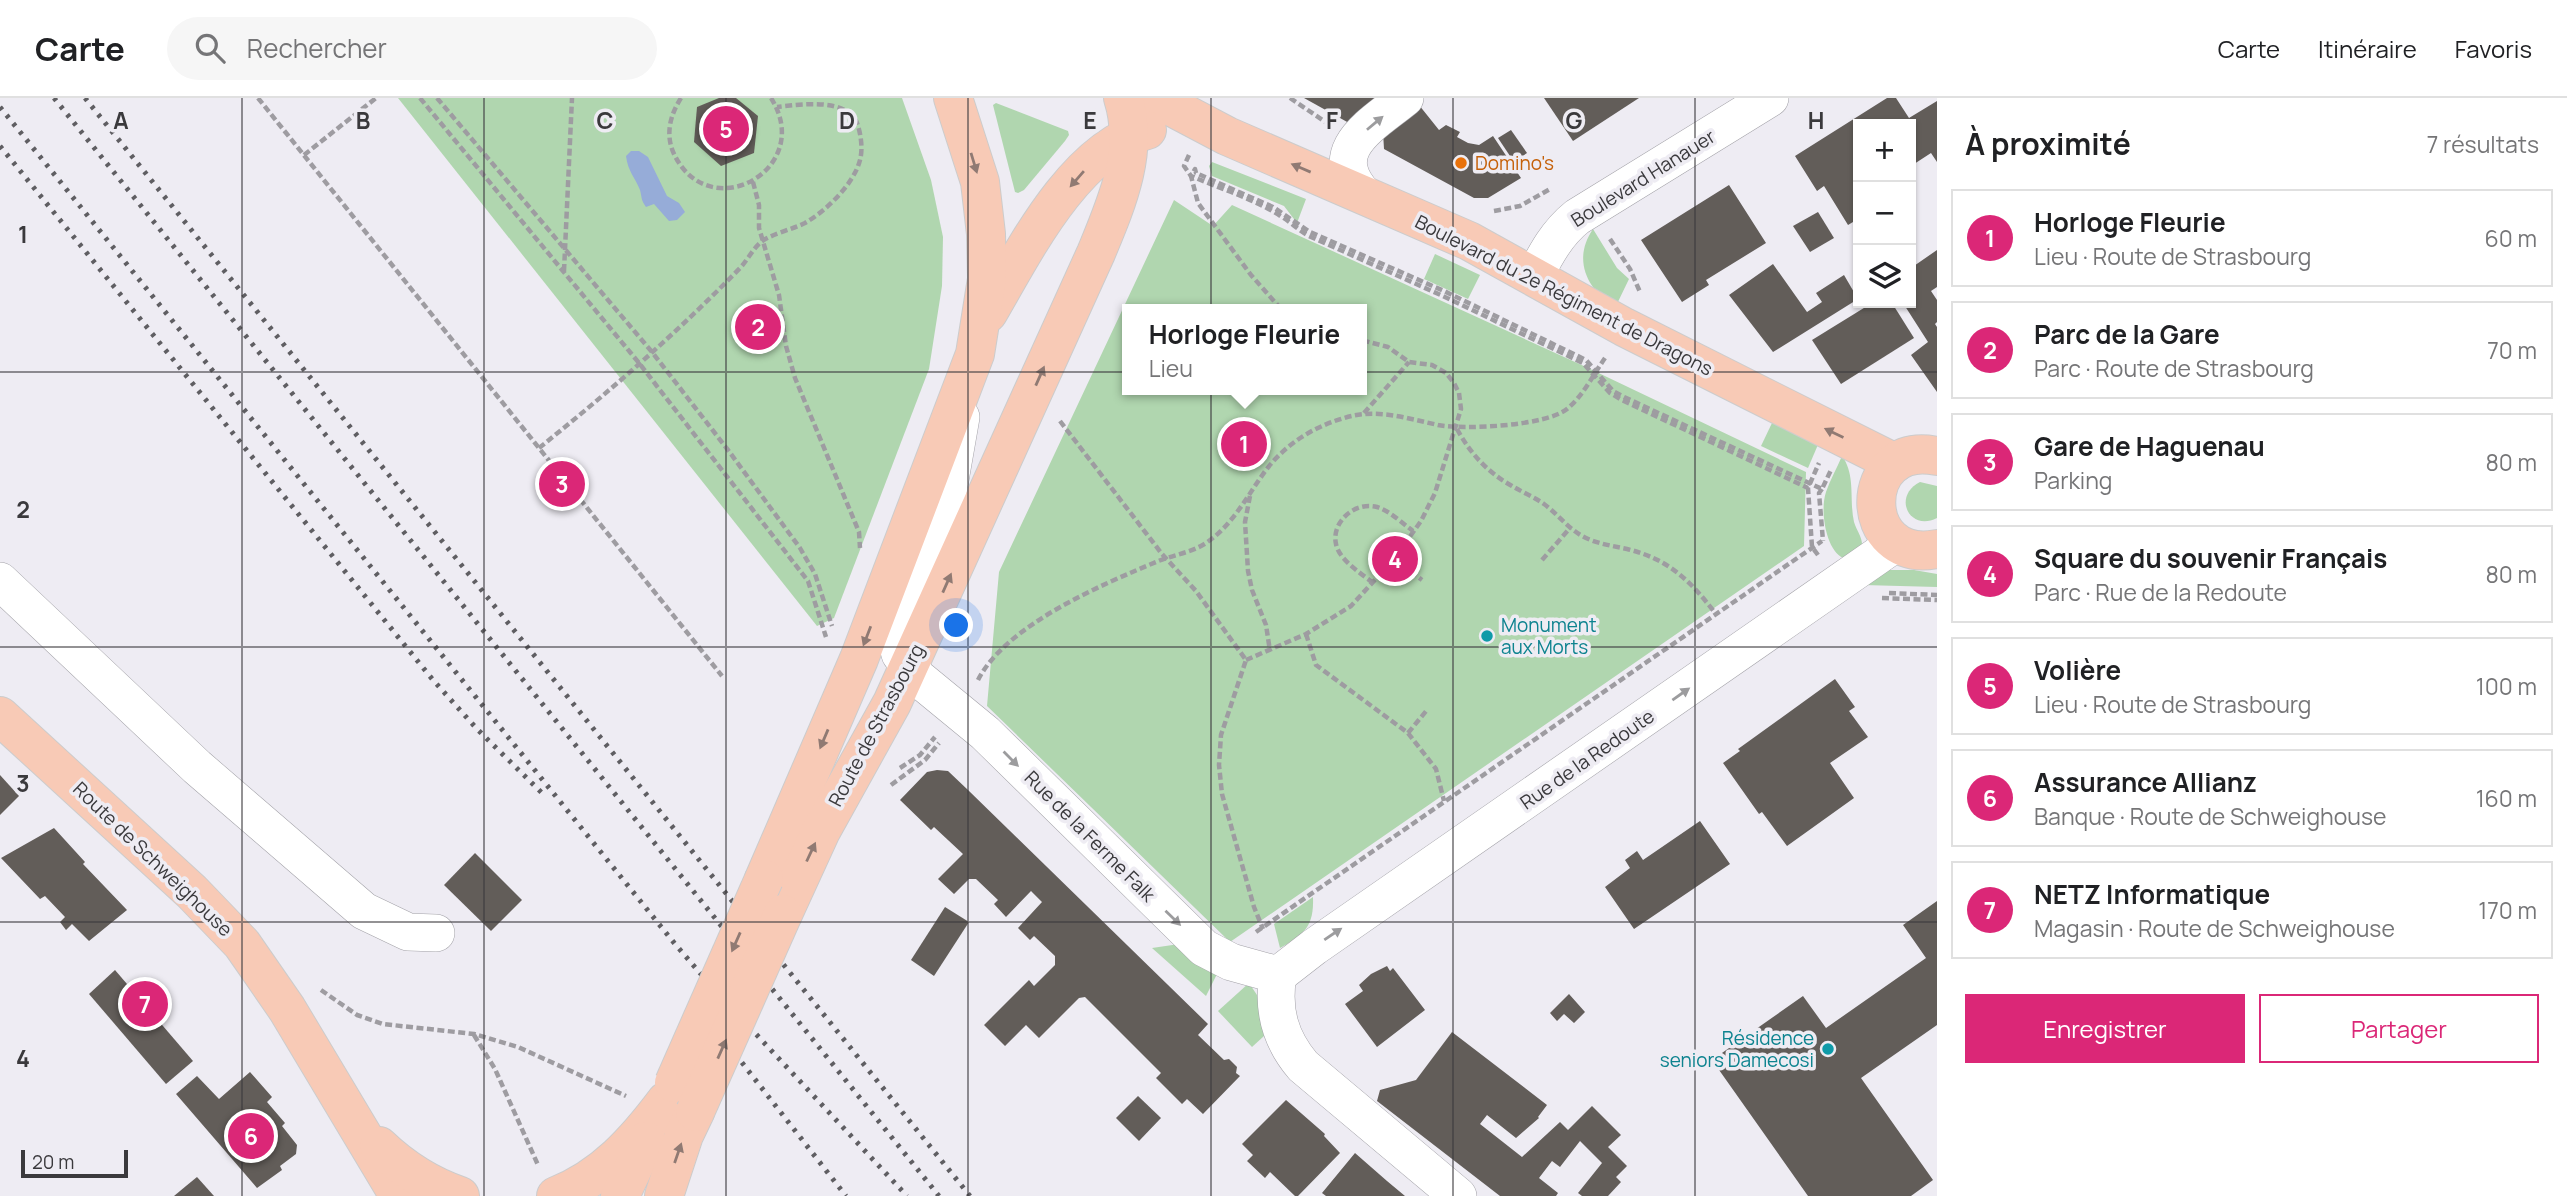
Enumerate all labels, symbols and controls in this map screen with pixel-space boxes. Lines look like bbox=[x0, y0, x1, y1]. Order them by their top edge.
search box bbox=[167, 17, 657, 80]
text: Carte bbox=[35, 26, 125, 71]
icon: search bbox=[191, 29, 229, 67]
text: Rechercher bbox=[247, 30, 387, 66]
text: Carte bbox=[2218, 32, 2280, 65]
text: Itinéraire bbox=[2318, 32, 2417, 65]
text: Favoris bbox=[2455, 32, 2532, 65]
pin: 5 bbox=[703, 103, 749, 155]
text: A bbox=[113, 104, 129, 136]
text: B bbox=[356, 104, 370, 136]
text: C bbox=[597, 104, 614, 136]
text: D bbox=[839, 104, 855, 136]
text: E bbox=[1083, 104, 1097, 136]
text: F bbox=[1326, 104, 1338, 136]
text: G bbox=[1566, 104, 1583, 136]
text: H bbox=[1808, 104, 1824, 136]
one-way arrow bbox=[1366, 116, 1383, 131]
map controls bbox=[1853, 119, 1916, 308]
button: + bbox=[1853, 119, 1916, 182]
street label: Boulevard Hanauer bbox=[1566, 123, 1720, 233]
text: À proximité bbox=[1965, 123, 2131, 164]
text: 7 résultats bbox=[2427, 128, 2539, 160]
place label: Domino's bbox=[1475, 150, 1554, 176]
one-way arrow bbox=[969, 153, 980, 174]
marker: Domino's bbox=[1453, 155, 1469, 171]
one-way arrow bbox=[1291, 162, 1312, 173]
one-way arrow bbox=[1069, 170, 1085, 188]
button: − bbox=[1853, 182, 1916, 245]
text: Horloge Fleurie bbox=[2034, 204, 2226, 240]
street label: Boulevard du 2e Régiment de Dragons bbox=[1411, 208, 1717, 382]
text: 1 bbox=[18, 218, 28, 250]
text: 1 bbox=[1985, 222, 1995, 254]
text: 60 m bbox=[2485, 222, 2537, 254]
text: Lieu · Route de Strasbourg bbox=[2034, 240, 2311, 272]
button: layers bbox=[1853, 245, 1916, 308]
pin: 2 bbox=[735, 301, 781, 353]
popup bbox=[1122, 304, 1367, 395]
text: Horloge Fleurie bbox=[1149, 316, 1340, 352]
text: Parc de la Gare bbox=[2034, 316, 2220, 352]
text: 2 bbox=[1983, 334, 1997, 366]
text: 70 m bbox=[2487, 334, 2537, 366]
text: Lieu bbox=[1149, 352, 1193, 384]
text: Parc · Route de Strasbourg bbox=[2034, 352, 2314, 384]
one-way arrow bbox=[1035, 365, 1046, 386]
pin: 1 bbox=[1221, 418, 1267, 470]
one-way arrow bbox=[1824, 427, 1844, 438]
text: Gare de Haguenau bbox=[2034, 428, 2265, 464]
text: 3 bbox=[1983, 446, 1997, 478]
text: 80 m bbox=[2486, 446, 2537, 478]
pin: 3 bbox=[539, 458, 585, 510]
text: Parking bbox=[2034, 464, 2112, 496]
text: 2 bbox=[16, 493, 30, 525]
pin: 4 bbox=[1372, 533, 1418, 585]
text: Square du souvenir Français bbox=[2034, 540, 2387, 576]
text: 4 bbox=[1983, 558, 1997, 590]
text: 80 m bbox=[2486, 558, 2537, 590]
one-way arrow bbox=[941, 573, 953, 593]
text: Parc · Rue de la Redoute bbox=[2034, 576, 2287, 608]
your location bbox=[939, 608, 973, 642]
place label: Monument aux Morts bbox=[1501, 612, 1597, 660]
one-way arrow bbox=[861, 626, 872, 647]
marker: Monument aux Morts bbox=[1479, 628, 1495, 644]
street label: Route de Strasbourg bbox=[822, 639, 930, 811]
text: Volière bbox=[2034, 652, 2121, 688]
text: 5 bbox=[1983, 670, 1997, 702]
text: 100 m bbox=[2476, 670, 2537, 702]
one-way arrow bbox=[1672, 687, 1690, 701]
text: Lieu · Route de Strasbourg bbox=[2034, 688, 2311, 720]
street label: Rue de la Redoute bbox=[1515, 703, 1659, 815]
one-way arrow bbox=[818, 729, 829, 750]
one-way arrow bbox=[1002, 750, 1019, 766]
text: Assurance Allianz bbox=[2034, 764, 2257, 800]
street label: Rue de la Ferme Falk bbox=[1019, 765, 1161, 907]
text: 3 bbox=[16, 767, 30, 799]
street label: Route de Schweighouse bbox=[68, 776, 238, 942]
text: 6 bbox=[1983, 782, 1997, 814]
text: 160 m bbox=[2476, 782, 2537, 814]
text: Banque · Route de Schweighouse bbox=[2034, 800, 2387, 832]
one-way arrow bbox=[805, 842, 817, 862]
text: NETZ Informatique bbox=[2034, 876, 2270, 912]
text: 7 bbox=[1984, 894, 1996, 926]
text: 170 m bbox=[2478, 894, 2537, 926]
one-way arrow bbox=[1164, 910, 1182, 926]
text: Magasin · Route de Schweighouse bbox=[2034, 912, 2395, 944]
one-way arrow bbox=[1324, 927, 1342, 941]
one-way arrow bbox=[730, 932, 742, 952]
pin: 7 bbox=[122, 978, 168, 1030]
button: Enregistrer bbox=[1965, 994, 2245, 1063]
button: Partager bbox=[2259, 994, 2539, 1063]
place label: Résidence seniors Damecosi bbox=[1660, 1025, 1814, 1073]
one-way arrow bbox=[716, 1039, 728, 1059]
marker: Résidence seniors Damecosi bbox=[1820, 1041, 1836, 1057]
text: 4 bbox=[16, 1042, 30, 1074]
pin: 6 bbox=[228, 1110, 274, 1162]
one-way arrow bbox=[673, 1143, 684, 1164]
scale bar bbox=[21, 1147, 128, 1179]
text: 20 m bbox=[32, 1149, 74, 1175]

